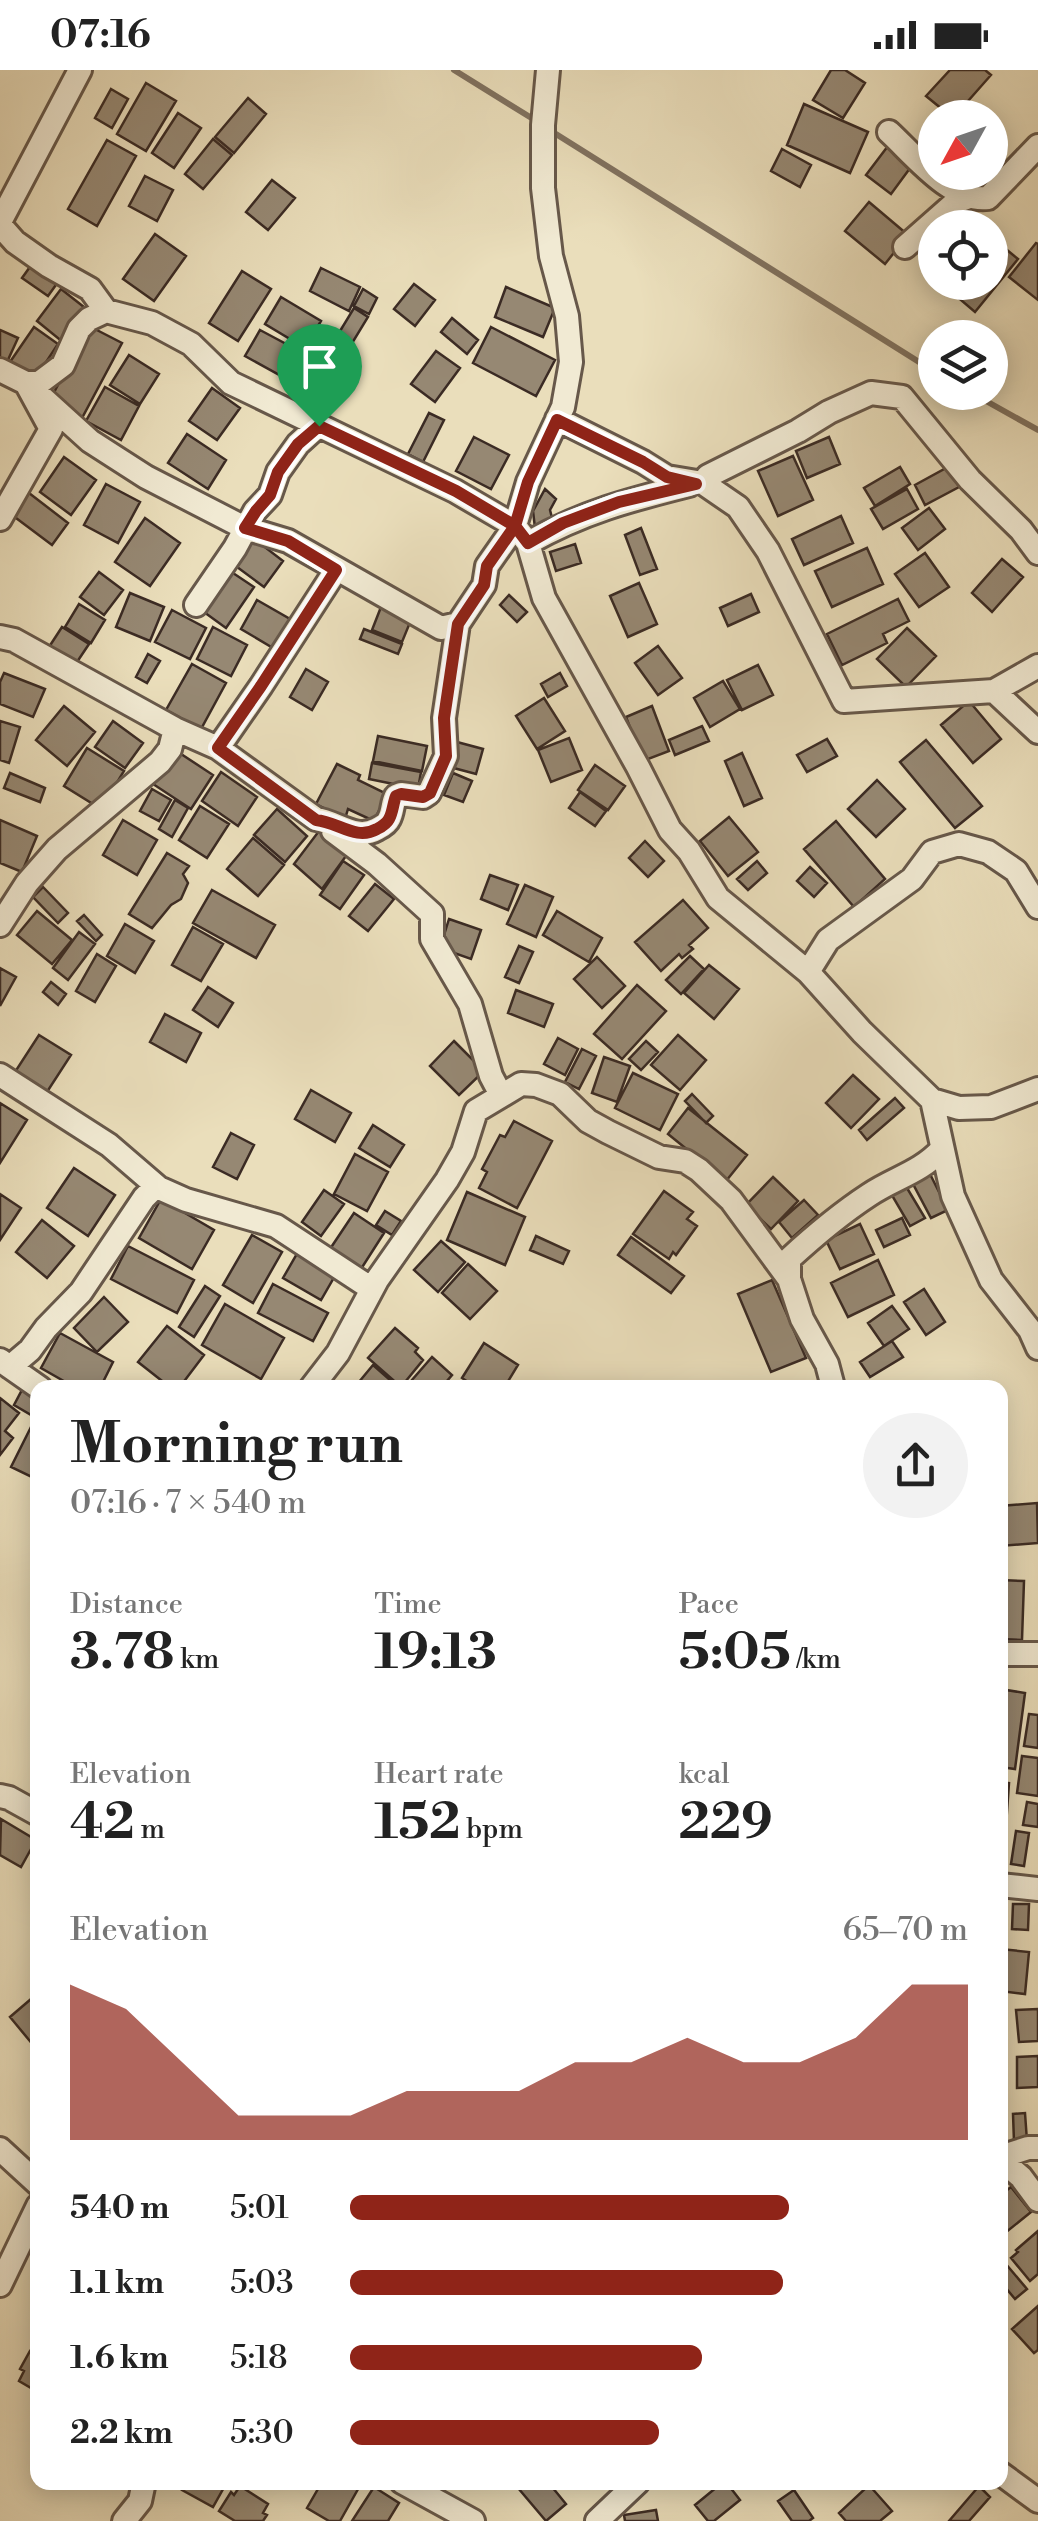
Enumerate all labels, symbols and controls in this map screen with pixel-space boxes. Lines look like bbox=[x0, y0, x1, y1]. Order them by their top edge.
text: 07:16 bbox=[50, 12, 151, 59]
north arrow bbox=[918, 100, 1008, 190]
map controls bbox=[918, 100, 1008, 410]
button: locate bbox=[918, 210, 1008, 300]
button: layers bbox=[918, 320, 1008, 410]
pin bbox=[277, 324, 362, 427]
icon: arrive bbox=[292, 339, 347, 394]
text: Morning run bbox=[70, 1411, 403, 1480]
button: share bbox=[863, 1413, 968, 1518]
text: 07:16 · 7 × 540 m bbox=[70, 1483, 306, 1523]
text: Distance bbox=[70, 1587, 183, 1622]
text: Time bbox=[374, 1587, 442, 1622]
text: Pace bbox=[679, 1587, 739, 1622]
text: 3.78 bbox=[70, 1622, 174, 1684]
text: 19:13 bbox=[374, 1622, 497, 1684]
text: 5:05 bbox=[679, 1622, 791, 1684]
text: km bbox=[174, 1642, 219, 1677]
text: /km bbox=[791, 1642, 841, 1677]
text: Elevation bbox=[70, 1757, 191, 1792]
text: Heart rate bbox=[374, 1757, 504, 1792]
text: kcal bbox=[679, 1757, 729, 1792]
text: 42 bbox=[70, 1792, 135, 1854]
text: 152 bbox=[374, 1792, 461, 1854]
text: 229 bbox=[679, 1792, 773, 1854]
text: m bbox=[135, 1812, 165, 1847]
text: bpm bbox=[461, 1812, 523, 1847]
text: Elevation bbox=[70, 1910, 209, 1950]
text: 65–70 m bbox=[843, 1910, 968, 1950]
text: 540 m bbox=[70, 2188, 169, 2228]
text: 5:01 bbox=[230, 2188, 289, 2228]
text: 1.1 km bbox=[70, 2263, 164, 2303]
text: 5:03 bbox=[230, 2263, 294, 2303]
text: 1.6 km bbox=[70, 2338, 169, 2378]
text: 5:18 bbox=[230, 2338, 288, 2378]
text: 2.2 km bbox=[70, 2413, 173, 2453]
text: 5:30 bbox=[230, 2413, 294, 2453]

